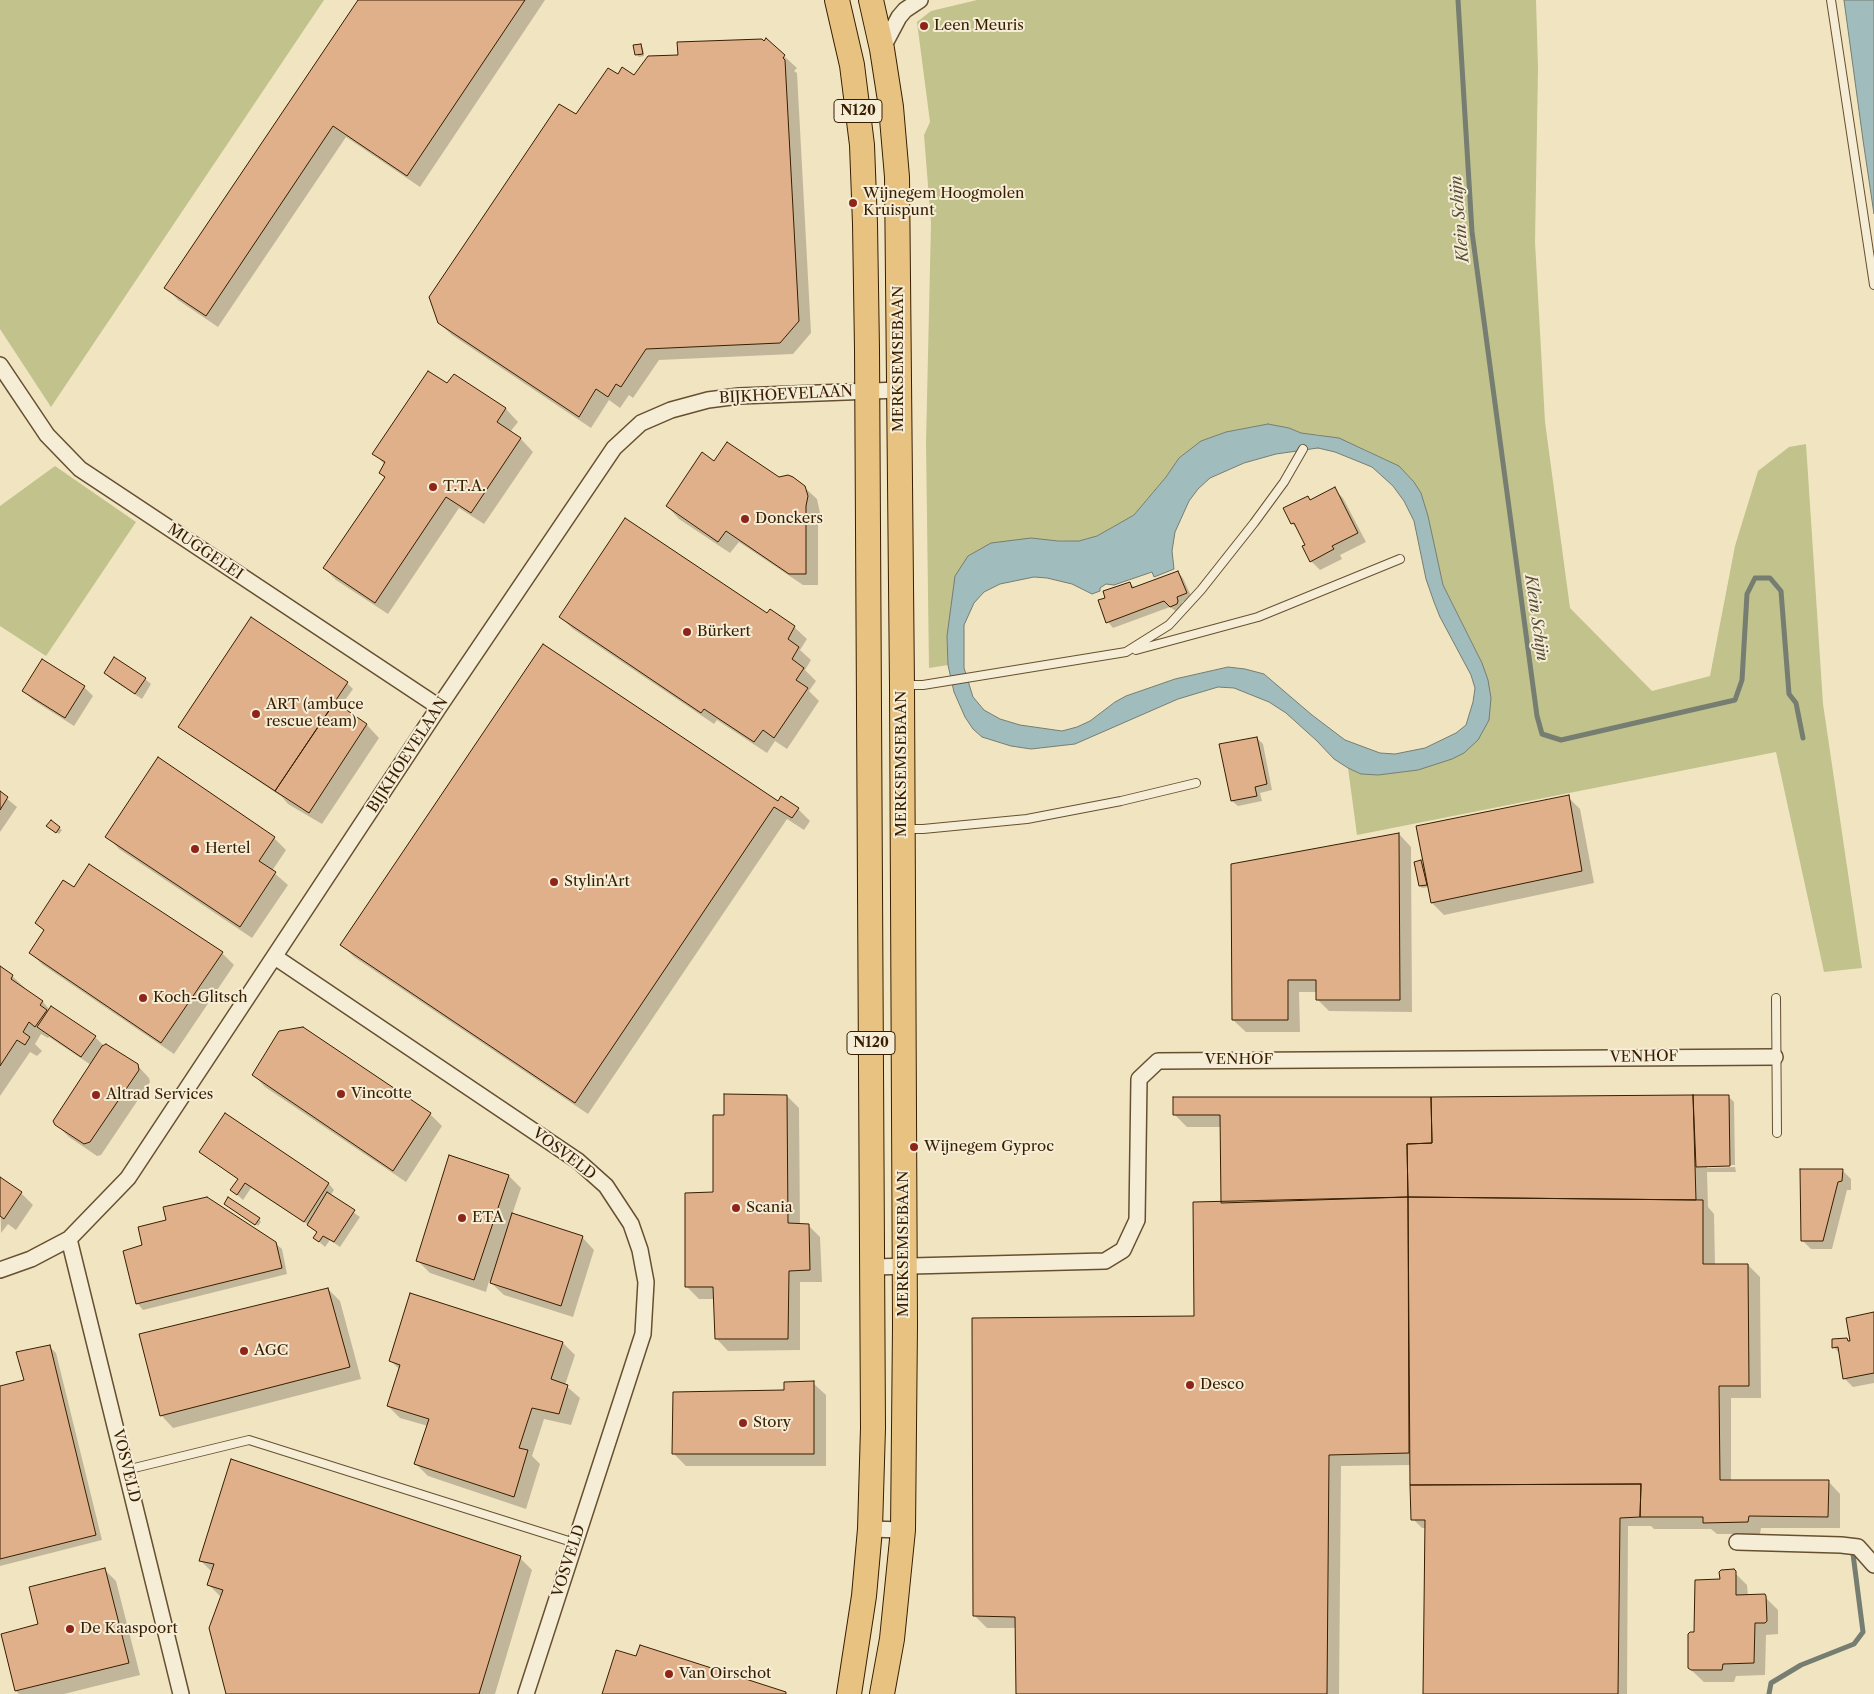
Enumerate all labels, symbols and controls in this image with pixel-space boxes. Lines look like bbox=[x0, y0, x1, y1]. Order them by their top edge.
place label: Leen Meuris bbox=[934, 17, 1024, 35]
marker: Leen Meuris bbox=[918, 20, 930, 32]
road number: N120 bbox=[834, 100, 882, 122]
water label: Klein Schijn bbox=[1447, 175, 1473, 263]
place label: Wijnegem Hoogmolen Kruispunt bbox=[863, 185, 1024, 220]
marker: Wijnegem Hoogmolen Kruispunt bbox=[847, 197, 859, 209]
street label: MERKSEMSEBAAN bbox=[890, 286, 908, 432]
street label: BIJKHOEVELAAN bbox=[719, 383, 853, 407]
place label: T.T.A. bbox=[443, 478, 486, 496]
marker: T.T.A. bbox=[427, 481, 439, 493]
place label: Donckers bbox=[755, 510, 823, 528]
marker: Donckers bbox=[739, 513, 751, 525]
street label: MUGGELEI bbox=[164, 520, 246, 584]
water label: Klein Schijn bbox=[1520, 573, 1552, 663]
place label: Bürkert bbox=[697, 623, 751, 641]
marker: Bürkert bbox=[681, 626, 693, 638]
street label: MERKSEMSEBAAN bbox=[893, 691, 911, 837]
street label: BIJKHOEVELAAN bbox=[364, 694, 452, 816]
place label: ART (ambuce rescue team) bbox=[266, 696, 364, 731]
marker: ART (ambuce rescue team) bbox=[250, 708, 262, 720]
place label: Hertel bbox=[205, 840, 250, 858]
marker: Hertel bbox=[189, 843, 201, 855]
place label: Stylin'Art bbox=[564, 873, 630, 891]
marker: Stylin'Art bbox=[548, 876, 560, 888]
place label: Koch-Glitsch bbox=[153, 989, 248, 1007]
marker: Koch-Glitsch bbox=[137, 992, 149, 1004]
road number: N120 bbox=[847, 1032, 895, 1054]
street label: VENHOF bbox=[1610, 1047, 1678, 1067]
street label: VENHOF bbox=[1205, 1051, 1273, 1069]
place label: Vincotte bbox=[351, 1085, 412, 1103]
place label: Altrad Services bbox=[106, 1086, 213, 1104]
marker: Vincotte bbox=[335, 1088, 347, 1100]
marker: Altrad Services bbox=[90, 1089, 102, 1101]
street label: VOSVELD bbox=[529, 1124, 599, 1184]
place label: Wijnegem Gyproc bbox=[924, 1138, 1054, 1156]
marker: Wijnegem Gyproc bbox=[908, 1141, 920, 1153]
street label: MERKSEMSEBAAN bbox=[895, 1171, 913, 1317]
place label: Scania bbox=[746, 1199, 793, 1217]
marker: Scania bbox=[730, 1202, 742, 1214]
place label: ETA bbox=[472, 1209, 504, 1227]
marker: ETA bbox=[456, 1212, 468, 1224]
place label: AGC bbox=[254, 1342, 288, 1360]
marker: AGC bbox=[238, 1345, 250, 1357]
place label: Desco bbox=[1200, 1376, 1244, 1394]
marker: Desco bbox=[1184, 1379, 1196, 1391]
place label: Story bbox=[753, 1414, 791, 1432]
marker: Story bbox=[737, 1417, 749, 1429]
street label: VOSVELD bbox=[108, 1427, 144, 1505]
street label: VOSVELD bbox=[549, 1523, 589, 1599]
place label: De Kaaspoort bbox=[80, 1620, 178, 1638]
marker: De Kaaspoort bbox=[64, 1623, 76, 1635]
place label: Van Oirschot bbox=[679, 1665, 771, 1683]
marker: Van Oirschot bbox=[663, 1668, 675, 1680]

